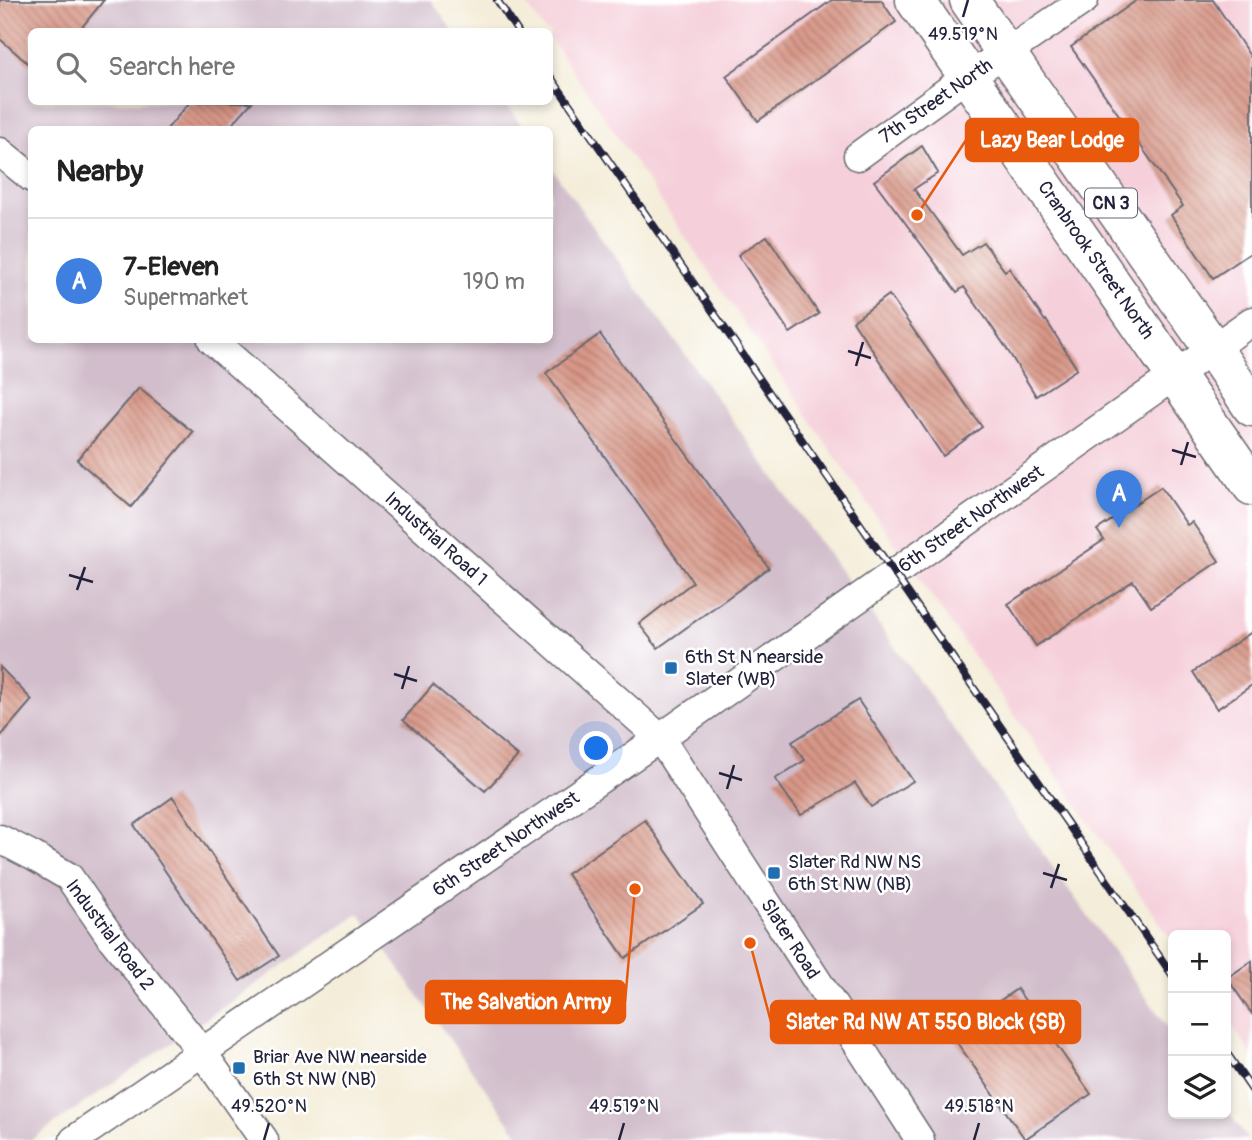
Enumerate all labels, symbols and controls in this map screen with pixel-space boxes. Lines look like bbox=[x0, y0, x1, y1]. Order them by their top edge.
text: 49.519°N bbox=[928, 23, 998, 46]
search box bbox=[28, 28, 553, 105]
icon: search bbox=[52, 48, 90, 86]
text: Search here bbox=[108, 51, 235, 83]
street label: 7th Street North bbox=[875, 53, 997, 149]
callout: Lazy Bear Lodge bbox=[966, 119, 1138, 161]
text: Lazy Bear Lodge bbox=[980, 127, 1125, 154]
text: Nearby bbox=[56, 153, 143, 190]
street label: Cranbrook Street North bbox=[1032, 176, 1160, 344]
road number: CN 3 bbox=[1085, 188, 1137, 218]
text: 7-Eleven bbox=[123, 251, 219, 283]
text: A bbox=[72, 267, 86, 296]
text: 190 m bbox=[463, 267, 525, 296]
text: Supermarket bbox=[123, 283, 248, 312]
street label: 6th Street Northwest bbox=[894, 460, 1049, 578]
pin: A bbox=[1096, 470, 1142, 528]
street label: Industrial Road 1 bbox=[380, 487, 492, 591]
place label: 6th St N nearside Slater (WB) bbox=[685, 645, 824, 691]
marker: 6th St N nearside Slater (WB) bbox=[663, 660, 679, 676]
your location bbox=[579, 731, 613, 765]
street label: 6th Street Northwest bbox=[428, 786, 584, 902]
place label: Slater Rd NW NS 6th St NW (NB) bbox=[788, 850, 921, 896]
marker: Slater Rd NW NS 6th St NW (NB) bbox=[766, 865, 782, 881]
street label: Industrial Road 2 bbox=[60, 875, 160, 995]
street label: Slater Road bbox=[755, 894, 825, 984]
map controls bbox=[1168, 930, 1231, 1119]
button: + bbox=[1168, 930, 1231, 993]
callout: The Salvation Army bbox=[426, 981, 625, 1023]
text: The Salvation Army bbox=[440, 989, 611, 1016]
button: − bbox=[1168, 993, 1231, 1056]
callout: Slater Rd NW AT 550 Block (SB) bbox=[771, 1001, 1080, 1043]
text: Slater Rd NW AT 550 Block (SB) bbox=[785, 1009, 1067, 1036]
place label: Briar Ave NW nearside 6th St NW (NB) bbox=[253, 1045, 427, 1091]
button: layers bbox=[1168, 1056, 1231, 1119]
marker: Briar Ave NW nearside 6th St NW (NB) bbox=[231, 1060, 247, 1076]
text: 49.520°N bbox=[231, 1095, 307, 1118]
text: 49.519°N bbox=[589, 1095, 659, 1118]
text: 49.518°N bbox=[944, 1095, 1014, 1118]

